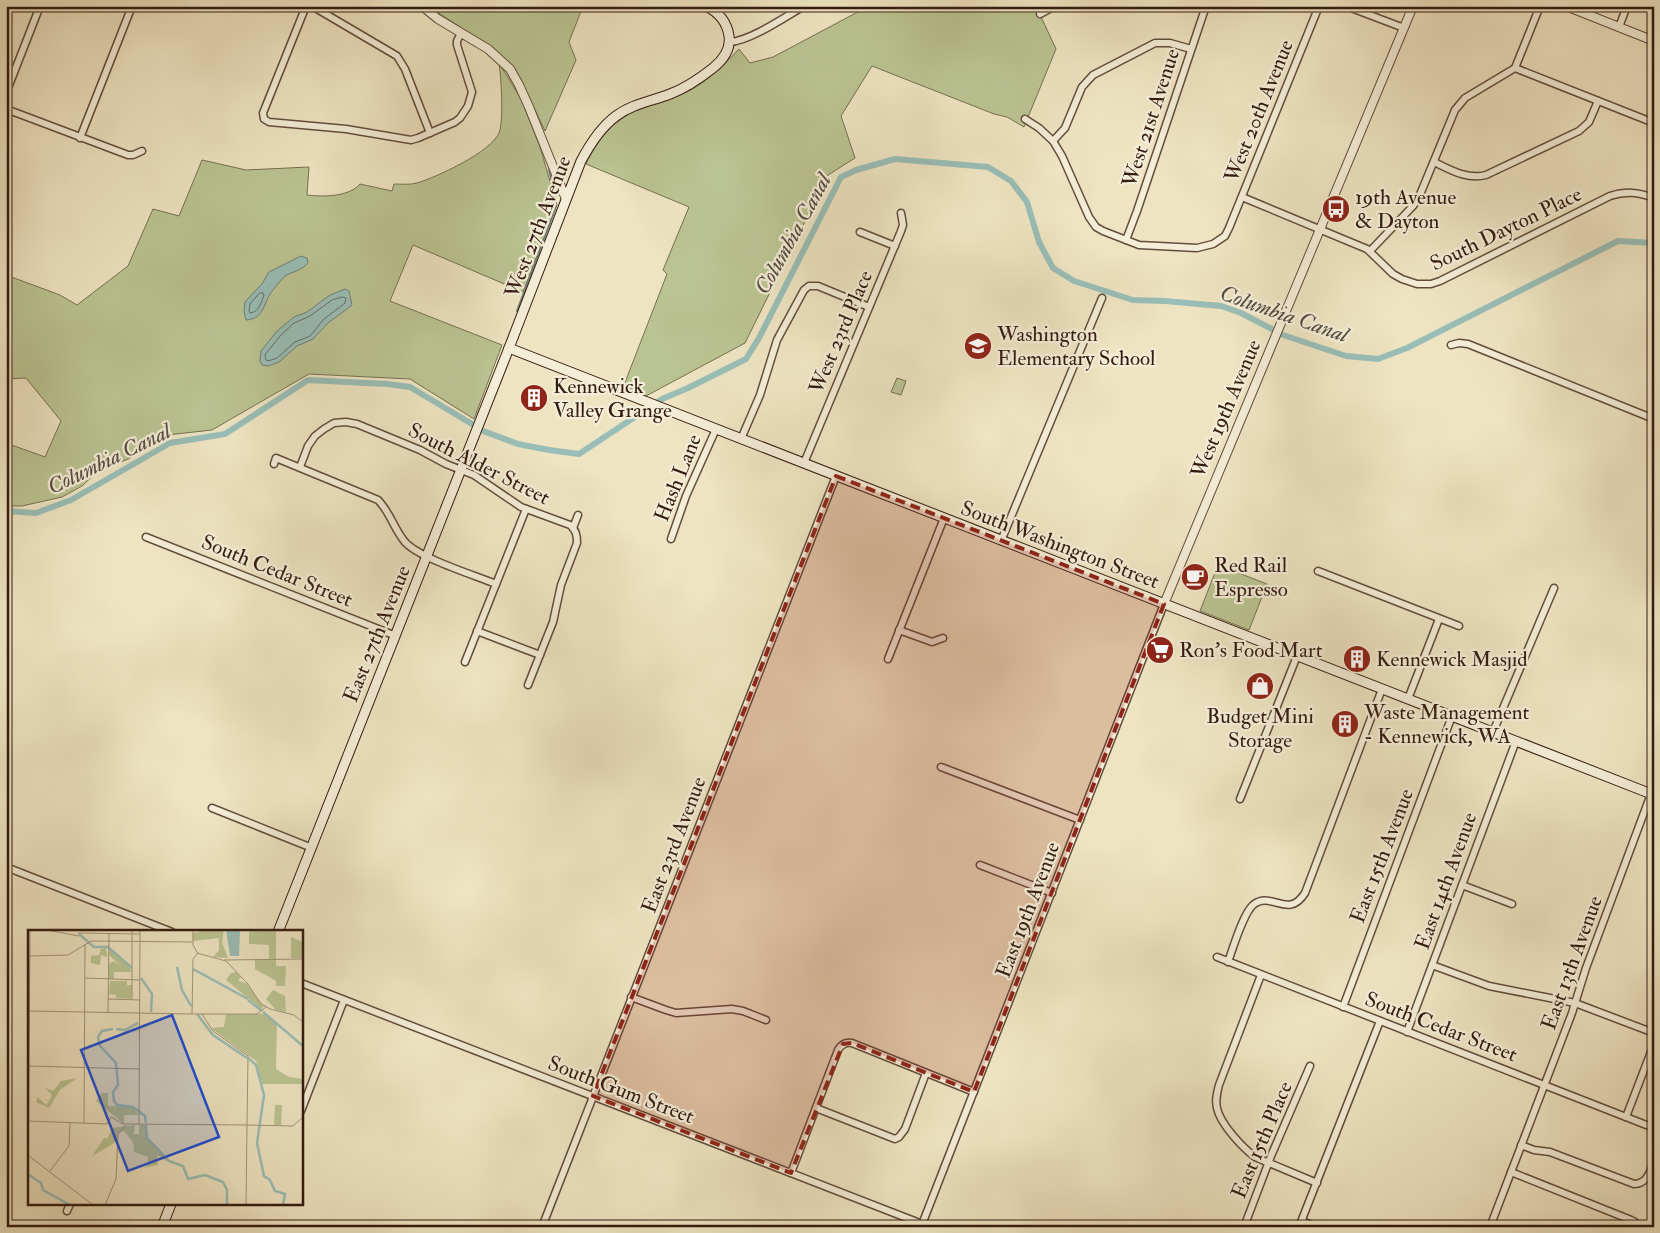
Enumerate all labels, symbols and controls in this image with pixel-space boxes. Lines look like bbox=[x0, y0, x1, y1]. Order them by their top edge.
street label: West 20th Avenue bbox=[1218, 36, 1300, 187]
street label: West 21st Avenue bbox=[1116, 45, 1186, 192]
street label: West 27th Avenue bbox=[498, 152, 578, 303]
water label: Columbia Canal bbox=[748, 167, 839, 299]
street label: South Dayton Place bbox=[1426, 181, 1586, 277]
place label: 19th Avenue & Dayton bbox=[1355, 184, 1456, 235]
bus stop icon: 19th Avenue & Dayton bbox=[1321, 194, 1351, 224]
street label: West 23rd Place bbox=[803, 266, 879, 399]
water label: Columbia Canal bbox=[1216, 279, 1354, 350]
place label: Washington Elementary School bbox=[996, 321, 1156, 372]
school or university icon: Washington Elementary School bbox=[963, 331, 993, 361]
street label: West 19th Avenue bbox=[1184, 335, 1267, 483]
place label: Kennewick Valley Grange bbox=[553, 373, 672, 424]
building icon: Kennewick Valley Grange bbox=[519, 383, 549, 413]
water label: Columbia Canal bbox=[43, 416, 177, 501]
street label: South Alder Street bbox=[404, 417, 555, 511]
street label: Hash Lane bbox=[648, 430, 708, 526]
street label: South Washington Street bbox=[957, 495, 1163, 595]
street label: South Cedar Street bbox=[197, 528, 357, 614]
place label: Red Rail Espresso bbox=[1214, 552, 1288, 603]
street label: East 27th Avenue bbox=[337, 561, 417, 706]
cafe icon: Red Rail Espresso bbox=[1180, 562, 1210, 592]
supermarket icon: Ron's Food Mart bbox=[1145, 635, 1175, 665]
place label: Ron's Food Mart bbox=[1179, 637, 1323, 664]
building icon: Kennewick Masjid bbox=[1342, 644, 1372, 674]
place label: Kennewick Masjid bbox=[1376, 646, 1528, 673]
shop icon: Budget Mini Storage bbox=[1245, 671, 1275, 701]
place label: Waste Management - Kennewick, WA bbox=[1363, 699, 1529, 750]
place label: Budget Mini Storage bbox=[1206, 703, 1314, 754]
building icon: Waste Management - Kennewick, WA bbox=[1330, 709, 1360, 739]
street label: East 23rd Avenue bbox=[636, 773, 713, 917]
street label: East 15th Avenue bbox=[1344, 785, 1420, 927]
street label: East 14th Avenue bbox=[1409, 809, 1483, 953]
street label: East 19th Avenue bbox=[990, 838, 1066, 982]
street label: East 13th Avenue bbox=[1535, 892, 1609, 1034]
inset map bbox=[28, 930, 302, 1206]
street label: South Cedar Street bbox=[1361, 986, 1521, 1068]
street label: South Gum Street bbox=[544, 1050, 698, 1130]
street label: East 15th Place bbox=[1225, 1077, 1299, 1203]

